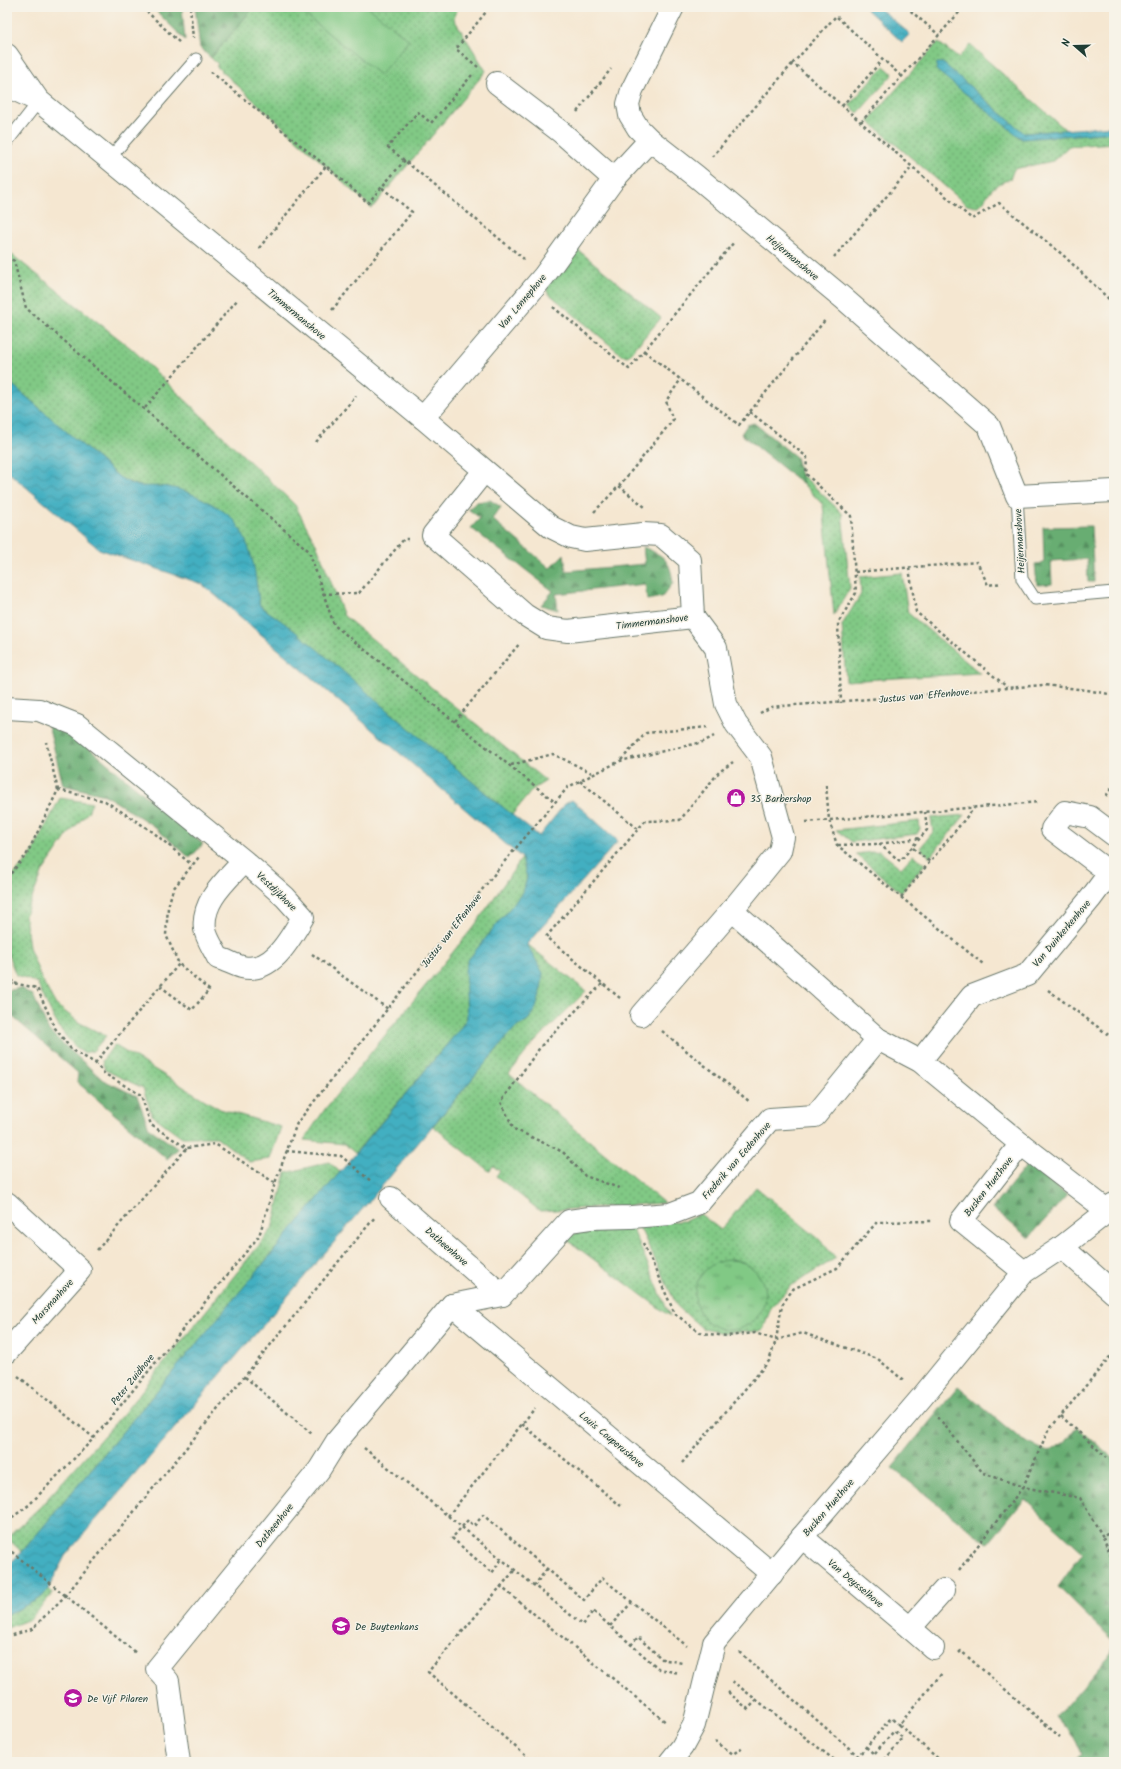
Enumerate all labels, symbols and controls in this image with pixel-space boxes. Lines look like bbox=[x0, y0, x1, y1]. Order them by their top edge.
north arrow bbox=[1055, 26, 1095, 66]
text: N bbox=[1057, 37, 1076, 49]
street label: Heijermanshove bbox=[762, 231, 823, 285]
street label: Van Lennephove bbox=[495, 270, 551, 333]
street label: Timmermanshove bbox=[264, 285, 330, 344]
street label: Heijermanshove bbox=[1010, 508, 1030, 574]
street label: Timmermanshove bbox=[615, 610, 689, 634]
street label: Justus van Effenhove bbox=[878, 684, 970, 708]
shop icon: 3S Barbershop bbox=[725, 787, 747, 809]
place label: 3S Barbershop bbox=[750, 791, 812, 807]
street label: Vestdijkhove bbox=[252, 868, 301, 916]
street label: Justus van Effenhove bbox=[418, 890, 486, 971]
street label: Van Duinkerkenhove bbox=[1029, 896, 1095, 971]
street label: Frederik van Eedenhove bbox=[698, 1118, 776, 1203]
street label: Busken Huethove bbox=[960, 1153, 1018, 1220]
street label: Datheenhove bbox=[421, 1223, 472, 1271]
street label: Marsmanhove bbox=[28, 1275, 78, 1328]
street label: Peter Zuidhove bbox=[107, 1350, 159, 1409]
street label: Louis Couperushove bbox=[575, 1408, 648, 1472]
street label: Busken Huethove bbox=[799, 1475, 859, 1540]
street label: Datheenhove bbox=[252, 1499, 298, 1551]
street label: Van Deysselhove bbox=[824, 1555, 887, 1612]
school or university icon: De Buytenkans bbox=[330, 1615, 352, 1637]
place label: De Buytenkans bbox=[355, 1619, 419, 1635]
school or university icon: De Vijf Pilaren bbox=[62, 1687, 84, 1709]
place label: De Vijf Pilaren bbox=[87, 1691, 148, 1707]

